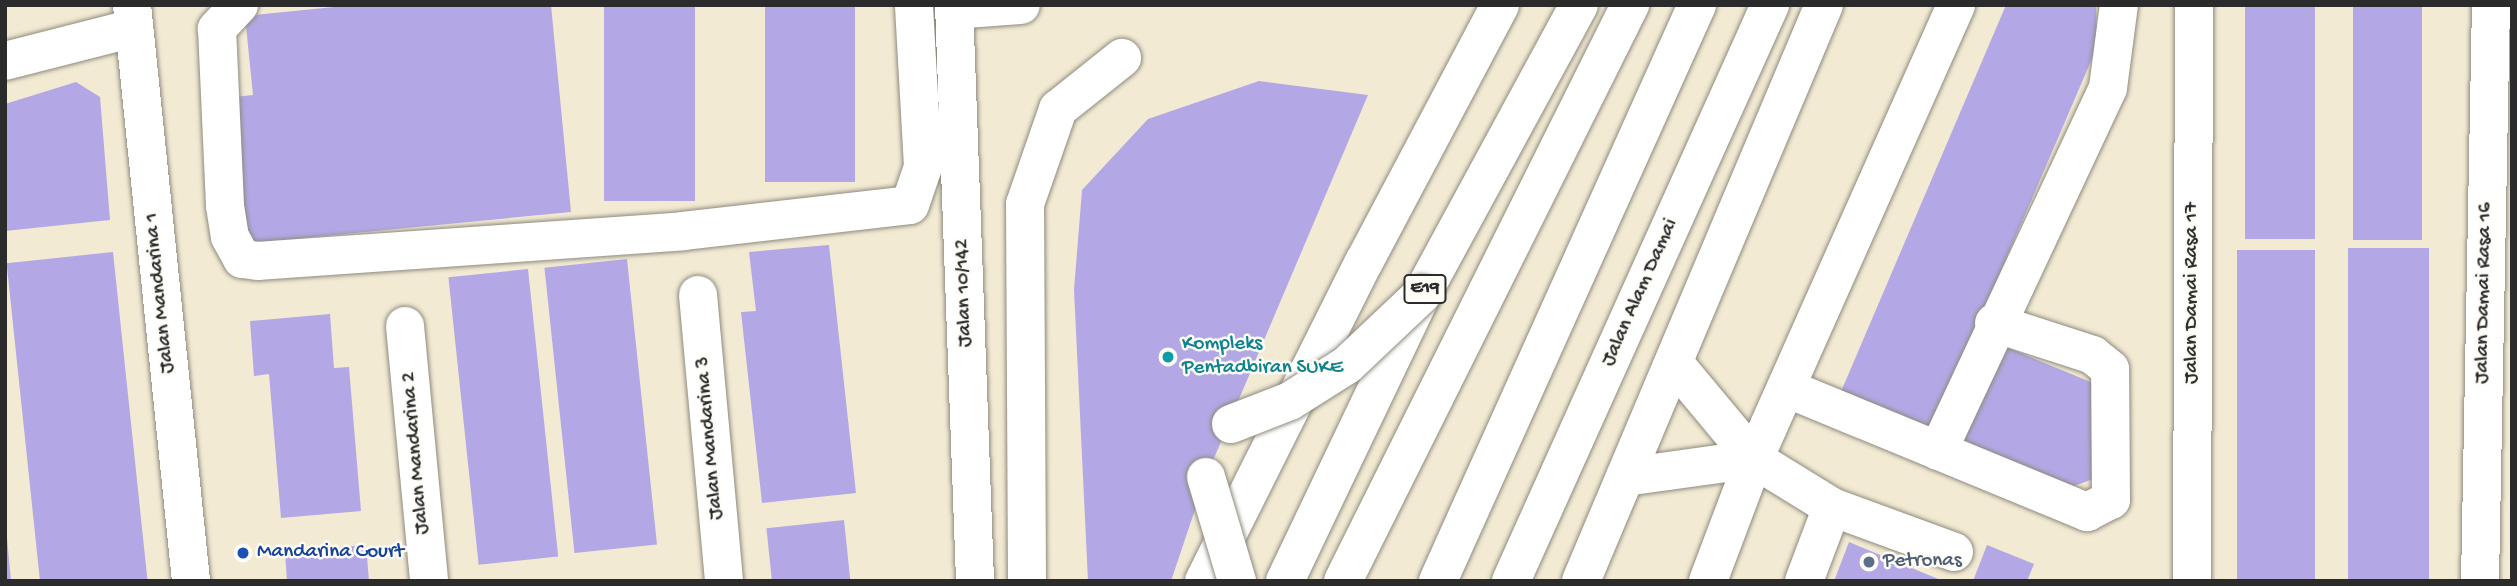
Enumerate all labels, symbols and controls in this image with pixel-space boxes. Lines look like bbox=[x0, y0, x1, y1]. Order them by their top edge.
street label: Jalan Damai Rasa 17 bbox=[2180, 202, 2206, 384]
street label: Jalan Damai Rasa 16 bbox=[2471, 202, 2499, 384]
street label: Jalan Mandarina 1 bbox=[140, 211, 182, 375]
street label: Jalan Alam Damai bbox=[1597, 215, 1685, 371]
street label: Jalan 10/142 bbox=[951, 239, 979, 347]
road number: E19 bbox=[1402, 274, 1448, 304]
place label: Kompleks Pentadbiran SUKE bbox=[1182, 332, 1343, 382]
marker: Kompleks Pentadbiran SUKE bbox=[1160, 349, 1176, 365]
street label: Jalan Mandarina 3 bbox=[691, 355, 731, 521]
street label: Jalan Mandarina 2 bbox=[397, 371, 437, 535]
place label: Mandarina Court bbox=[257, 540, 404, 566]
marker: Mandarina Court bbox=[235, 545, 251, 561]
place label: Petronas bbox=[1883, 549, 1962, 575]
marker: Petronas bbox=[1861, 554, 1877, 570]

